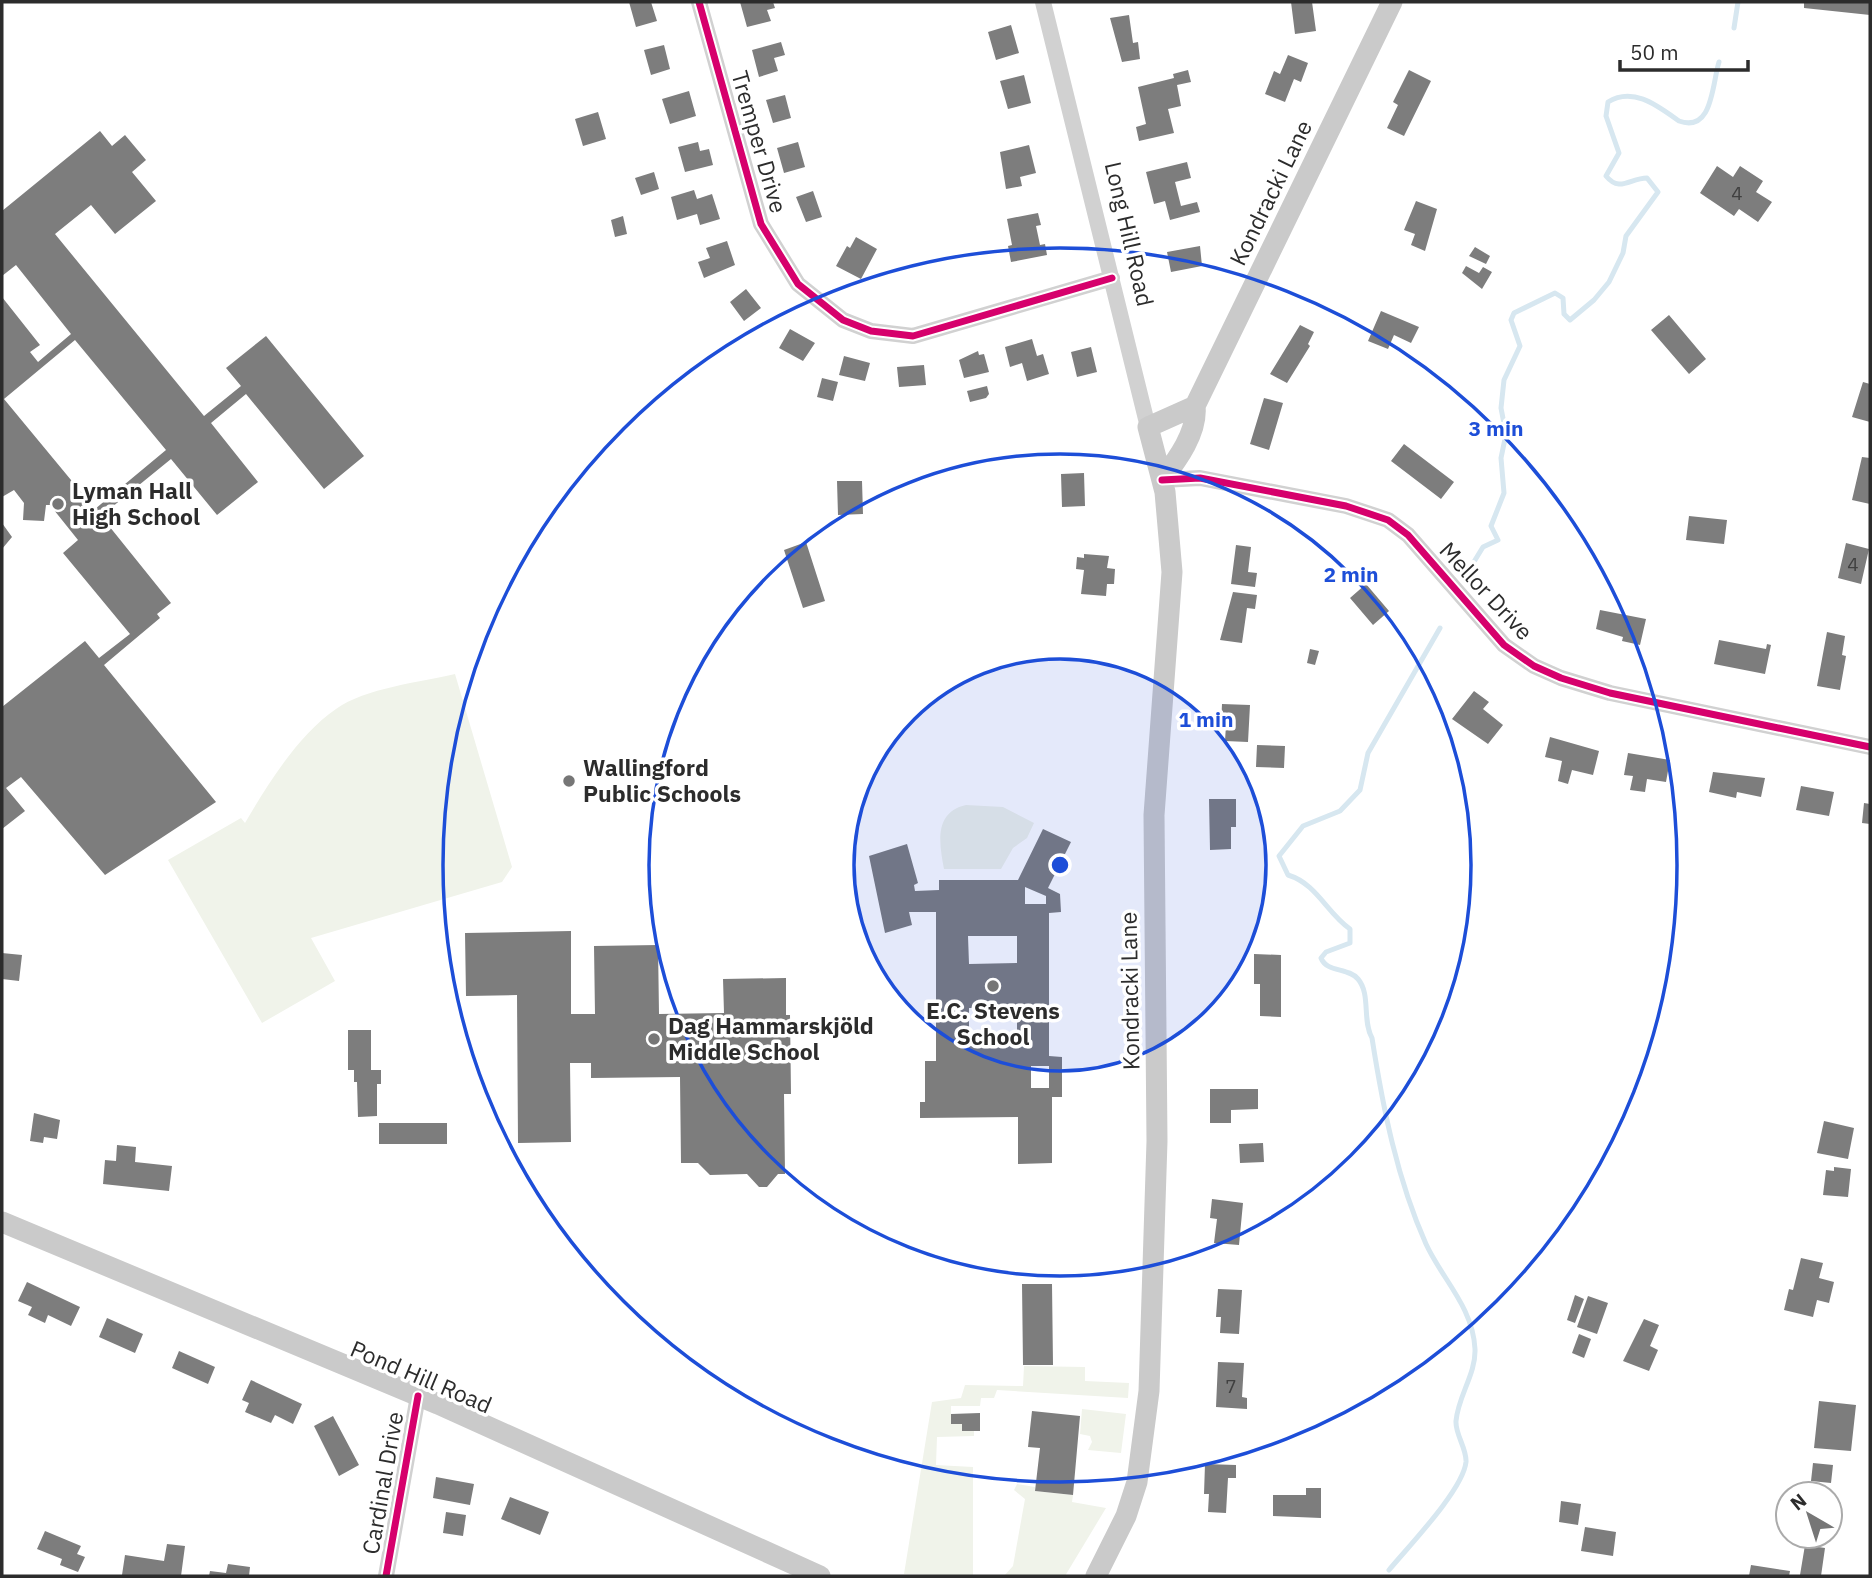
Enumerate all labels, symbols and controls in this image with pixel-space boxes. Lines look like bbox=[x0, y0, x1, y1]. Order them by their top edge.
scale bar bbox=[1620, 28, 1748, 72]
text: 50 m bbox=[1630, 38, 1679, 66]
street label: Tremper Drive bbox=[725, 67, 795, 216]
street label: Kondracki Lane bbox=[1222, 115, 1318, 270]
street label: Long Hill Road bbox=[1099, 159, 1161, 309]
house number: 4 bbox=[1731, 181, 1743, 205]
text: 3 min bbox=[1469, 414, 1523, 442]
place label: Lyman Hall High School bbox=[72, 475, 200, 531]
marker: Lyman Hall High School bbox=[50, 496, 66, 512]
street label: Mellor Drive bbox=[1434, 535, 1540, 646]
house number: 4 bbox=[1847, 552, 1859, 576]
text: 2 min bbox=[1324, 560, 1378, 588]
text: 1 min bbox=[1179, 705, 1233, 733]
place label: Wallingford Public Schools bbox=[583, 752, 741, 808]
marker: Wallingford Public Schools bbox=[561, 773, 577, 789]
centre of rings bbox=[1048, 853, 1072, 877]
street label: Kondracki Lane bbox=[1113, 912, 1145, 1070]
marker: E.C. Stevens School bbox=[985, 978, 1001, 994]
place label: E.C. Stevens School bbox=[926, 995, 1060, 1051]
place label: Dag Hammarskjöld Middle School bbox=[668, 1010, 874, 1066]
marker: Dag Hammarskjöld Middle School bbox=[646, 1031, 662, 1047]
street label: Pond Hill Road bbox=[346, 1333, 497, 1419]
house number: 7 bbox=[1225, 1374, 1237, 1398]
street label: Cardinal Drive bbox=[355, 1409, 409, 1557]
north arrow bbox=[1774, 1480, 1844, 1550]
text: N bbox=[1785, 1488, 1811, 1515]

